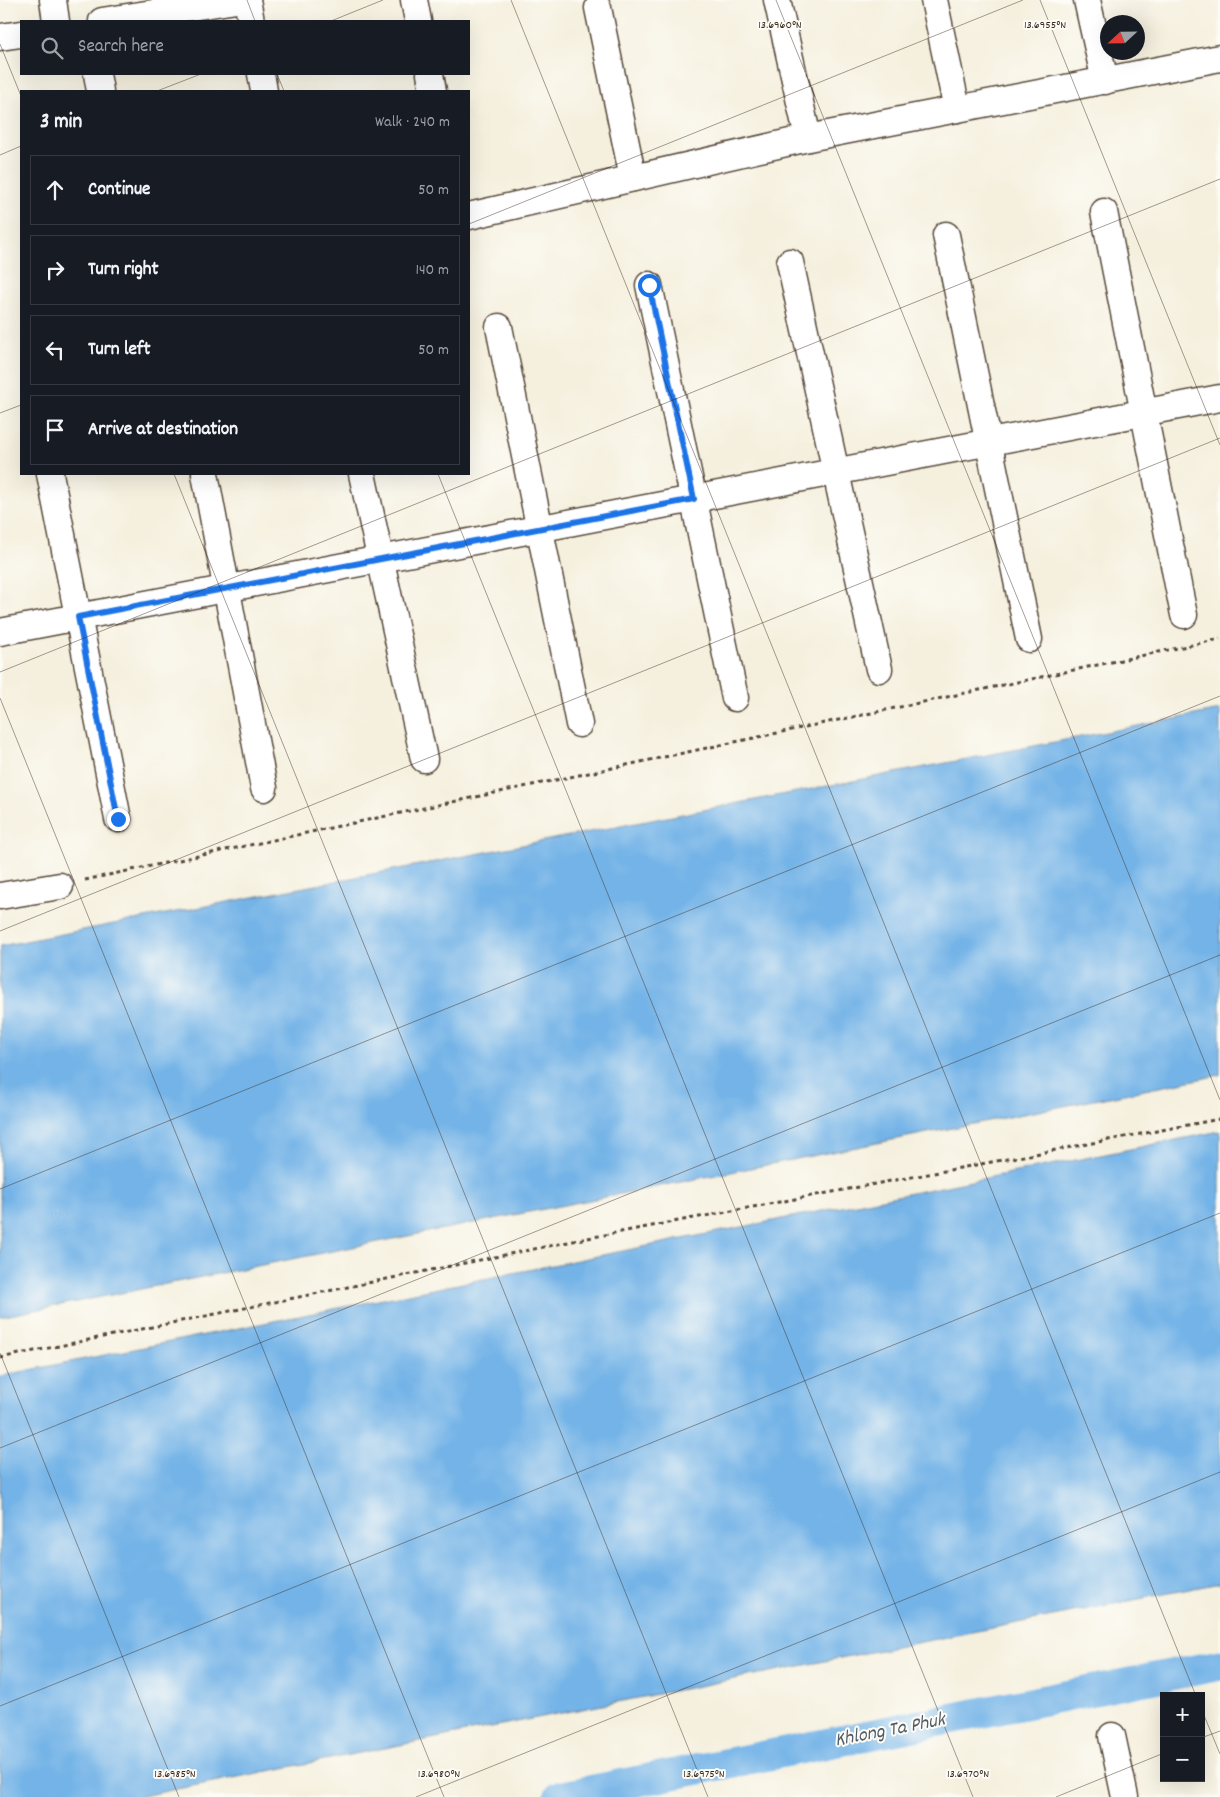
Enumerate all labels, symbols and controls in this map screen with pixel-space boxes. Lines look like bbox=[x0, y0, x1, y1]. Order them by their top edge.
north arrow bbox=[1100, 15, 1145, 60]
text: 13.6960°N bbox=[758, 17, 802, 34]
text: 13.6955°N bbox=[1024, 17, 1066, 34]
search box bbox=[20, 20, 470, 75]
icon: search bbox=[38, 34, 66, 62]
text: Search here bbox=[78, 34, 164, 61]
text: 3 min bbox=[40, 108, 82, 138]
text: Walk · 240 m bbox=[375, 111, 450, 134]
icon: ahead bbox=[41, 176, 69, 204]
text: Continue bbox=[88, 177, 150, 204]
text: 50 m bbox=[418, 179, 449, 202]
icon: right bbox=[41, 256, 69, 284]
text: Turn right bbox=[88, 257, 159, 284]
text: 140 m bbox=[415, 259, 449, 282]
route start bbox=[638, 274, 661, 297]
icon: left bbox=[41, 336, 69, 364]
text: Turn left bbox=[88, 337, 151, 364]
text: 50 m bbox=[418, 339, 449, 362]
icon: arrive bbox=[41, 416, 69, 444]
text: Arrive at destination bbox=[88, 417, 238, 444]
route end bbox=[107, 808, 130, 831]
map controls bbox=[1160, 1692, 1205, 1782]
button: + bbox=[1160, 1692, 1205, 1737]
water label: Khlong Ta Phuk bbox=[833, 1706, 949, 1755]
button: − bbox=[1160, 1737, 1205, 1782]
text: 13.6985°N bbox=[154, 1766, 196, 1783]
text: 13.6980°N bbox=[418, 1766, 460, 1783]
text: 13.6975°N bbox=[683, 1766, 725, 1783]
text: 13.6970°N bbox=[947, 1766, 989, 1783]

